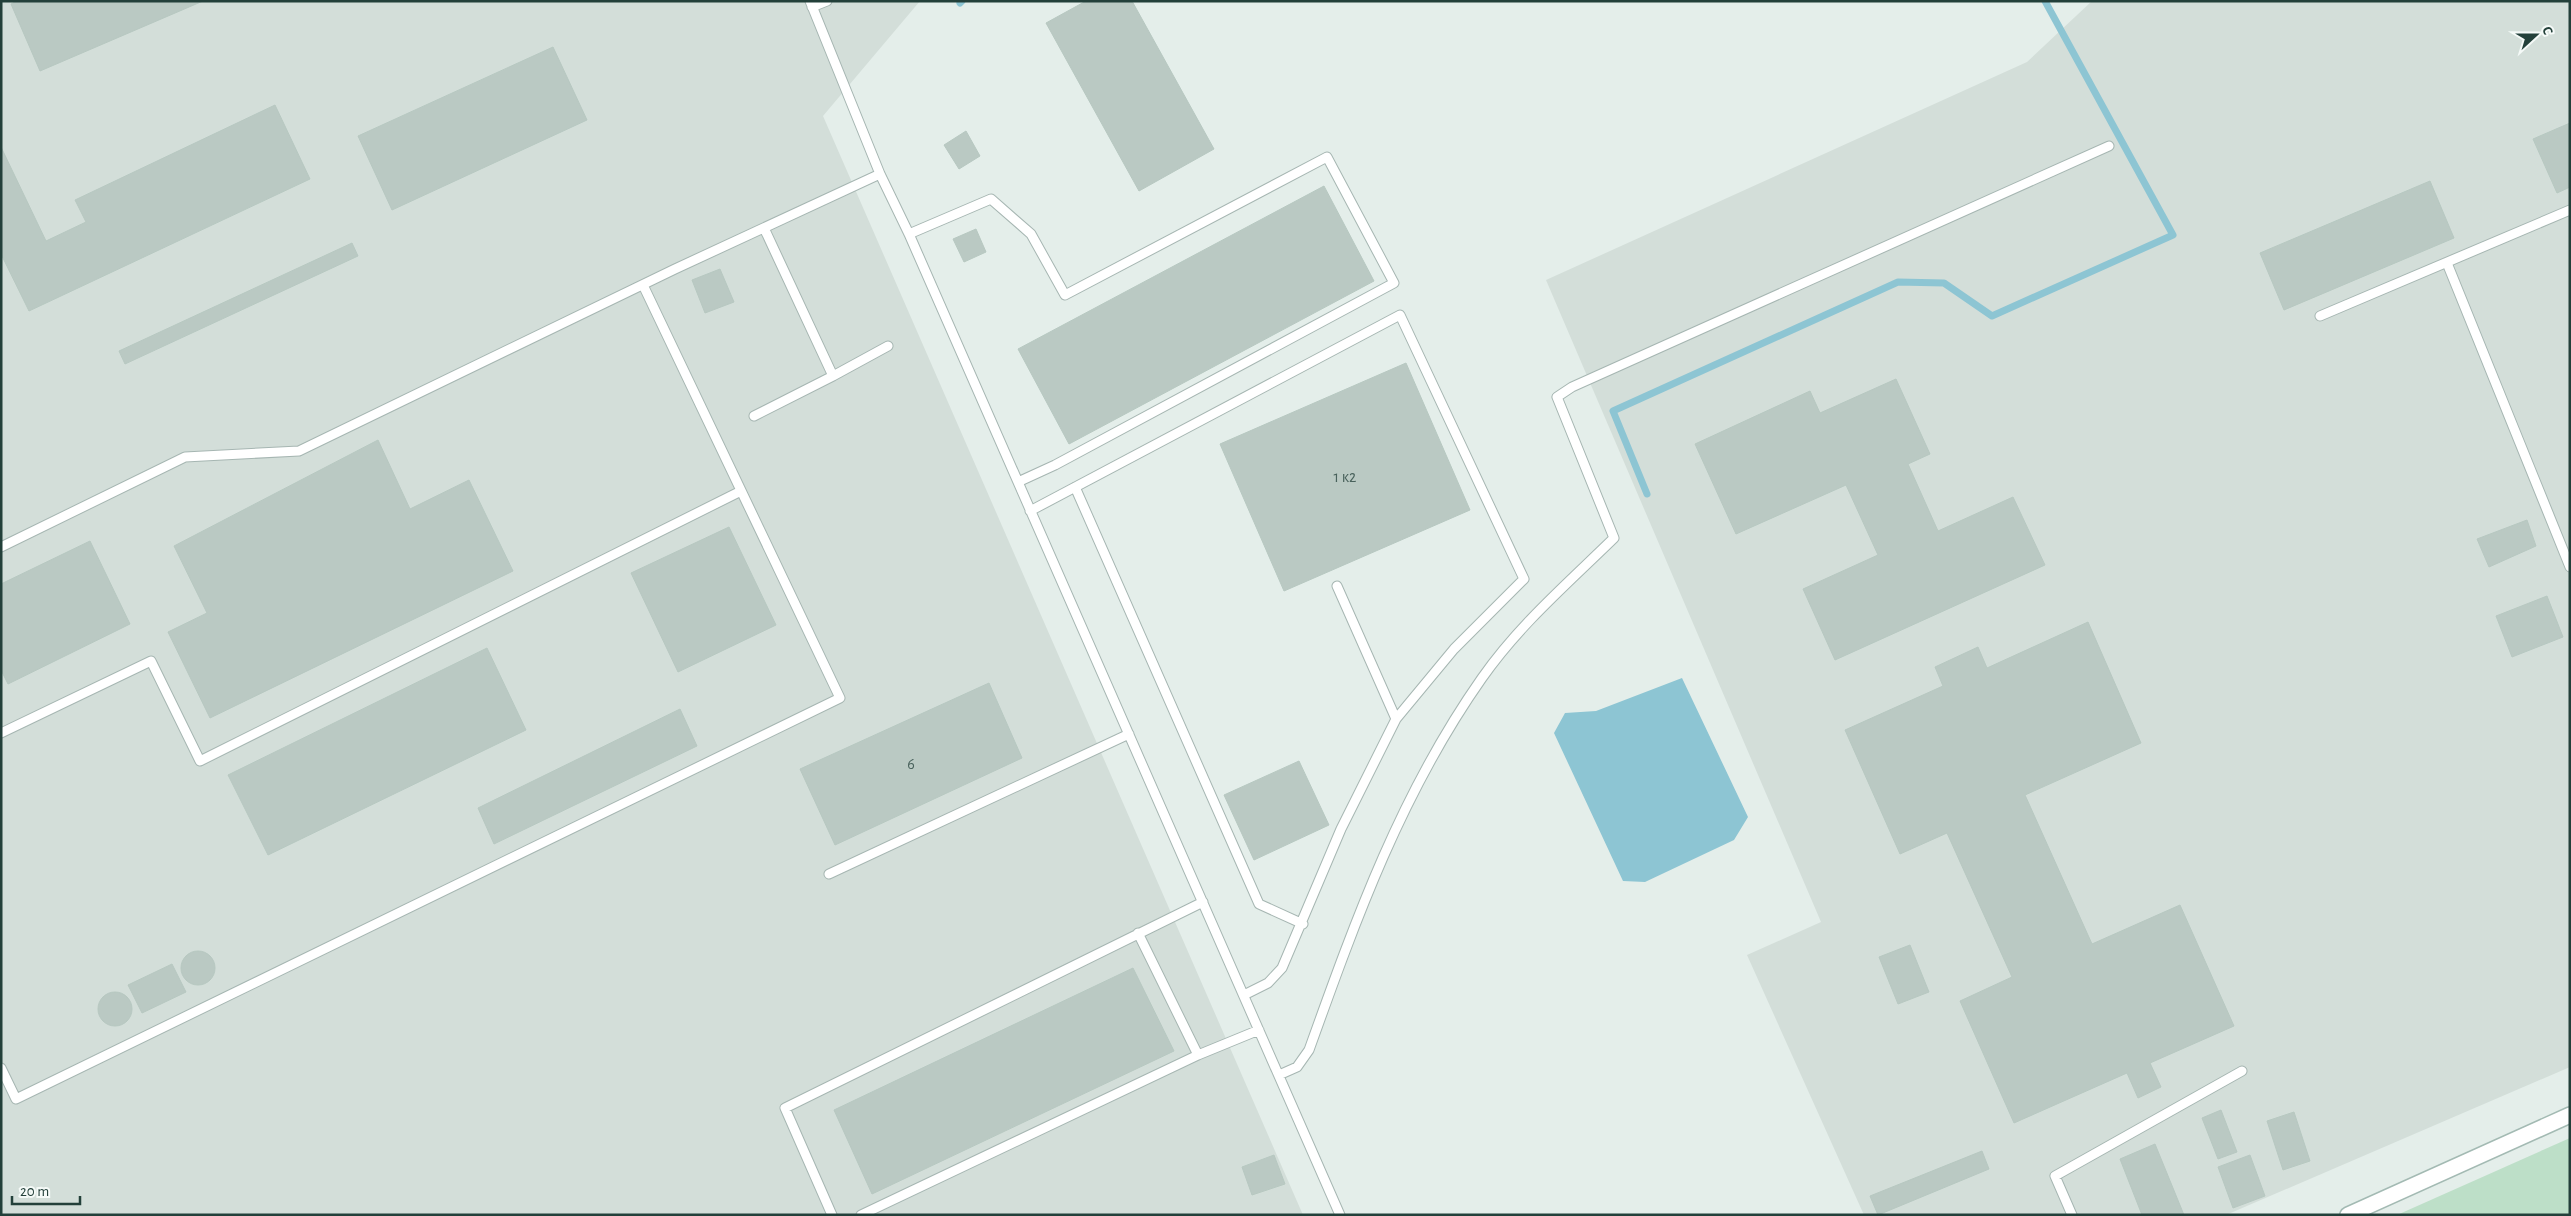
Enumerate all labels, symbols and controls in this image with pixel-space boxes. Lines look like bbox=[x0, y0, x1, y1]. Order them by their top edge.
north arrow bbox=[2511, 10, 2561, 60]
text: С bbox=[2539, 25, 2555, 37]
house number: 1 к2 bbox=[1334, 469, 1356, 485]
house number: 6 bbox=[907, 756, 915, 772]
scale bar bbox=[12, 1174, 80, 1206]
text: 20 m bbox=[20, 1184, 49, 1199]

